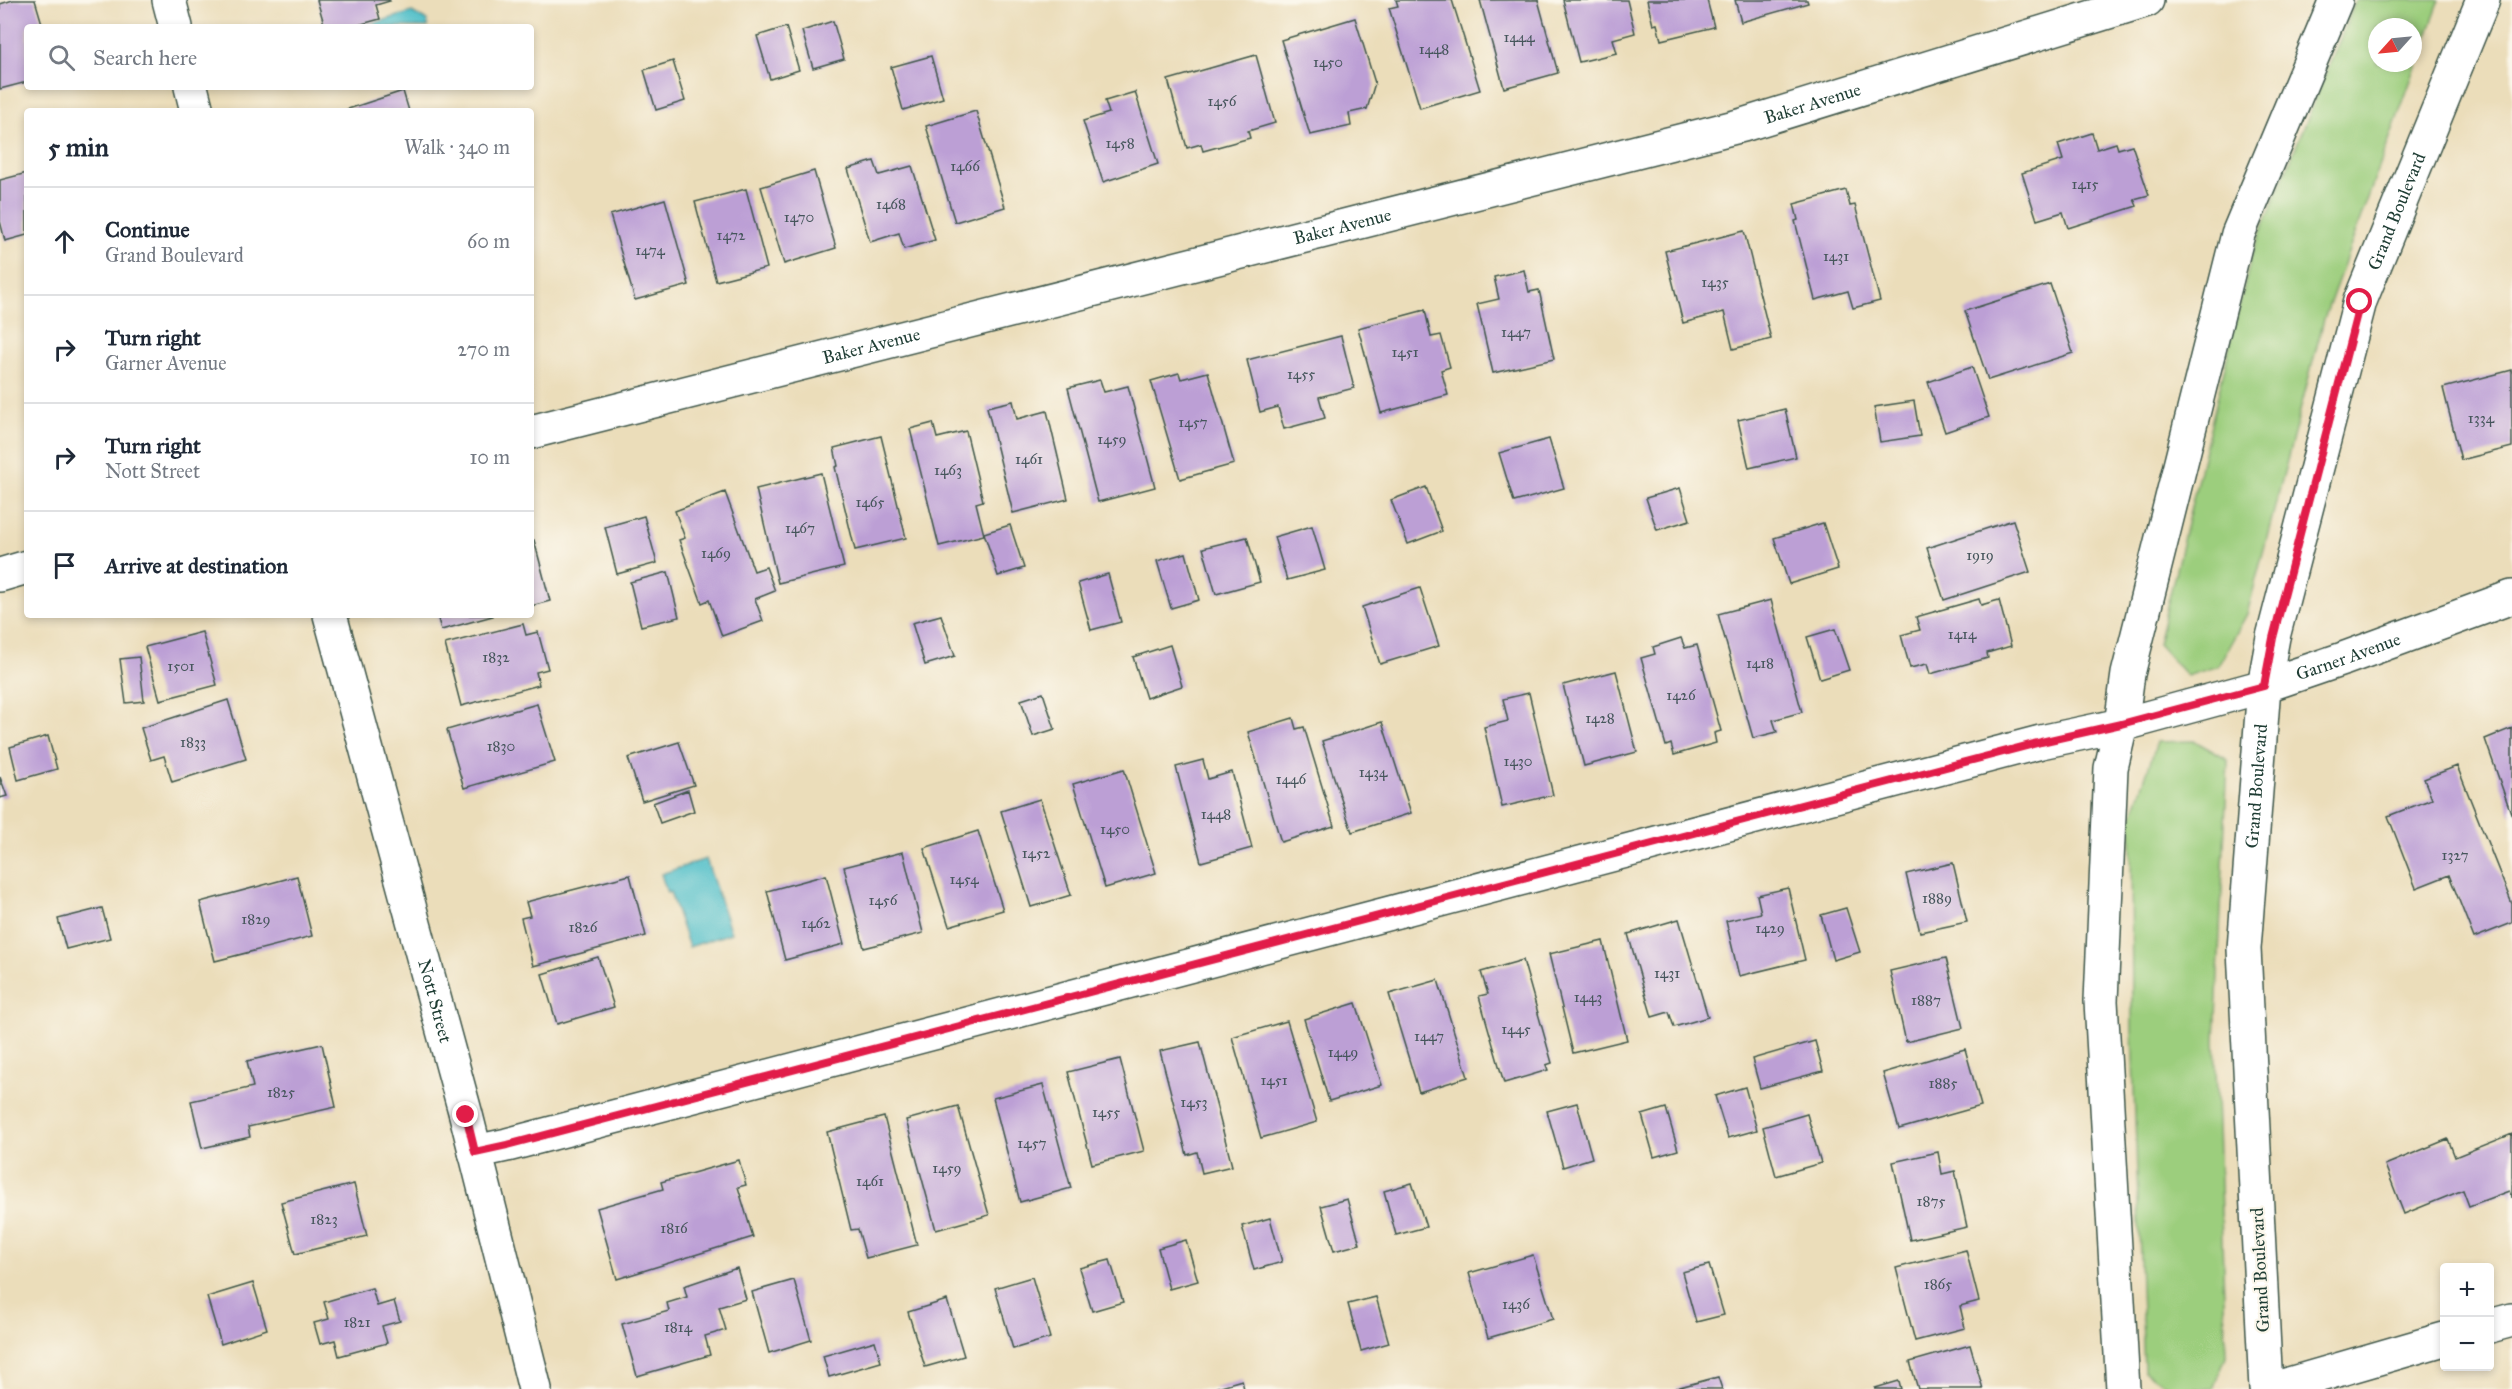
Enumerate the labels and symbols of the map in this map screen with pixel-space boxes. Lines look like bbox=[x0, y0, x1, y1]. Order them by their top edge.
north arrow bbox=[2368, 18, 2422, 72]
house number: 1444 bbox=[1504, 28, 1535, 46]
house number: 1448 bbox=[1419, 40, 1449, 58]
house number: 1450 bbox=[1313, 53, 1343, 71]
street label: Baker Avenue bbox=[1761, 78, 1863, 129]
house number: 1456 bbox=[1208, 92, 1238, 110]
house number: 1458 bbox=[1105, 134, 1135, 152]
street label: Grand Boulevard bbox=[2363, 149, 2430, 273]
house number: 1466 bbox=[950, 157, 981, 175]
house number: 1415 bbox=[2071, 175, 2099, 193]
house number: 1468 bbox=[876, 195, 906, 213]
street label: Baker Avenue bbox=[1291, 204, 1394, 249]
house number: 1470 bbox=[784, 208, 814, 226]
house number: 1472 bbox=[716, 226, 746, 244]
house number: 1474 bbox=[635, 241, 665, 259]
house number: 1431 bbox=[1823, 247, 1849, 265]
house number: 1435 bbox=[1701, 273, 1729, 291]
route start bbox=[2346, 288, 2372, 314]
street label: Baker Avenue bbox=[820, 323, 922, 369]
house number: 1447 bbox=[1501, 323, 1531, 341]
house number: 1451 bbox=[1391, 343, 1419, 361]
house number: 1455 bbox=[1287, 365, 1315, 383]
house number: 1334 bbox=[2468, 409, 2495, 427]
house number: 1457 bbox=[1178, 413, 1208, 431]
house number: 1459 bbox=[1097, 430, 1127, 448]
house number: 1461 bbox=[1015, 450, 1043, 468]
house number: 1463 bbox=[934, 461, 962, 479]
house number: 1465 bbox=[856, 493, 884, 511]
house number: 1467 bbox=[785, 519, 815, 537]
house number: 1469 bbox=[701, 544, 731, 562]
house number: 1919 bbox=[1966, 546, 1994, 564]
house number: 1414 bbox=[1948, 625, 1977, 643]
street label: Garner Avenue bbox=[2293, 628, 2404, 685]
house number: 1832 bbox=[482, 648, 510, 666]
house number: 1418 bbox=[1746, 654, 1774, 672]
house number: 1501 bbox=[167, 657, 195, 675]
house number: 1426 bbox=[1666, 686, 1697, 704]
house number: 1428 bbox=[1585, 709, 1615, 727]
street label: Grand Boulevard bbox=[2241, 723, 2272, 849]
house number: 1833 bbox=[180, 733, 206, 751]
house number: 1830 bbox=[487, 737, 515, 755]
house number: 1430 bbox=[1503, 752, 1533, 770]
house number: 1434 bbox=[1359, 763, 1388, 781]
house number: 1446 bbox=[1276, 770, 1307, 788]
house number: 1448 bbox=[1201, 805, 1231, 823]
house number: 1450 bbox=[1100, 820, 1130, 838]
house number: 1452 bbox=[1022, 844, 1051, 862]
house number: 1327 bbox=[2442, 846, 2468, 864]
house number: 1454 bbox=[949, 870, 979, 888]
house number: 1889 bbox=[1922, 889, 1952, 907]
house number: 1456 bbox=[869, 891, 899, 909]
house number: 1829 bbox=[241, 910, 271, 928]
house number: 1462 bbox=[801, 914, 831, 932]
house number: 1826 bbox=[569, 918, 599, 936]
house number: 1429 bbox=[1755, 919, 1785, 937]
street label: Nott Street bbox=[413, 957, 457, 1046]
house number: 1431 bbox=[1654, 964, 1680, 982]
house number: 1443 bbox=[1574, 988, 1602, 1006]
house number: 1887 bbox=[1911, 991, 1941, 1009]
house number: 1445 bbox=[1501, 1020, 1531, 1038]
house number: 1447 bbox=[1414, 1027, 1444, 1045]
house number: 1449 bbox=[1328, 1043, 1358, 1061]
house number: 1451 bbox=[1260, 1071, 1288, 1089]
house number: 1885 bbox=[1929, 1074, 1957, 1092]
house number: 1825 bbox=[267, 1083, 295, 1101]
house number: 1453 bbox=[1180, 1093, 1208, 1111]
route end bbox=[452, 1101, 478, 1127]
house number: 1455 bbox=[1092, 1103, 1120, 1121]
house number: 1457 bbox=[1017, 1134, 1047, 1152]
house number: 1459 bbox=[932, 1159, 962, 1177]
house number: 1461 bbox=[856, 1172, 884, 1190]
house number: 1875 bbox=[1917, 1192, 1945, 1210]
street label: Grand Boulevard bbox=[2246, 1207, 2274, 1333]
house number: 1823 bbox=[310, 1210, 338, 1228]
house number: 1816 bbox=[660, 1219, 689, 1237]
house number: 1865 bbox=[1924, 1275, 1952, 1293]
house number: 1436 bbox=[1502, 1295, 1531, 1313]
house number: 1821 bbox=[343, 1313, 371, 1331]
house number: 1814 bbox=[664, 1318, 693, 1336]

